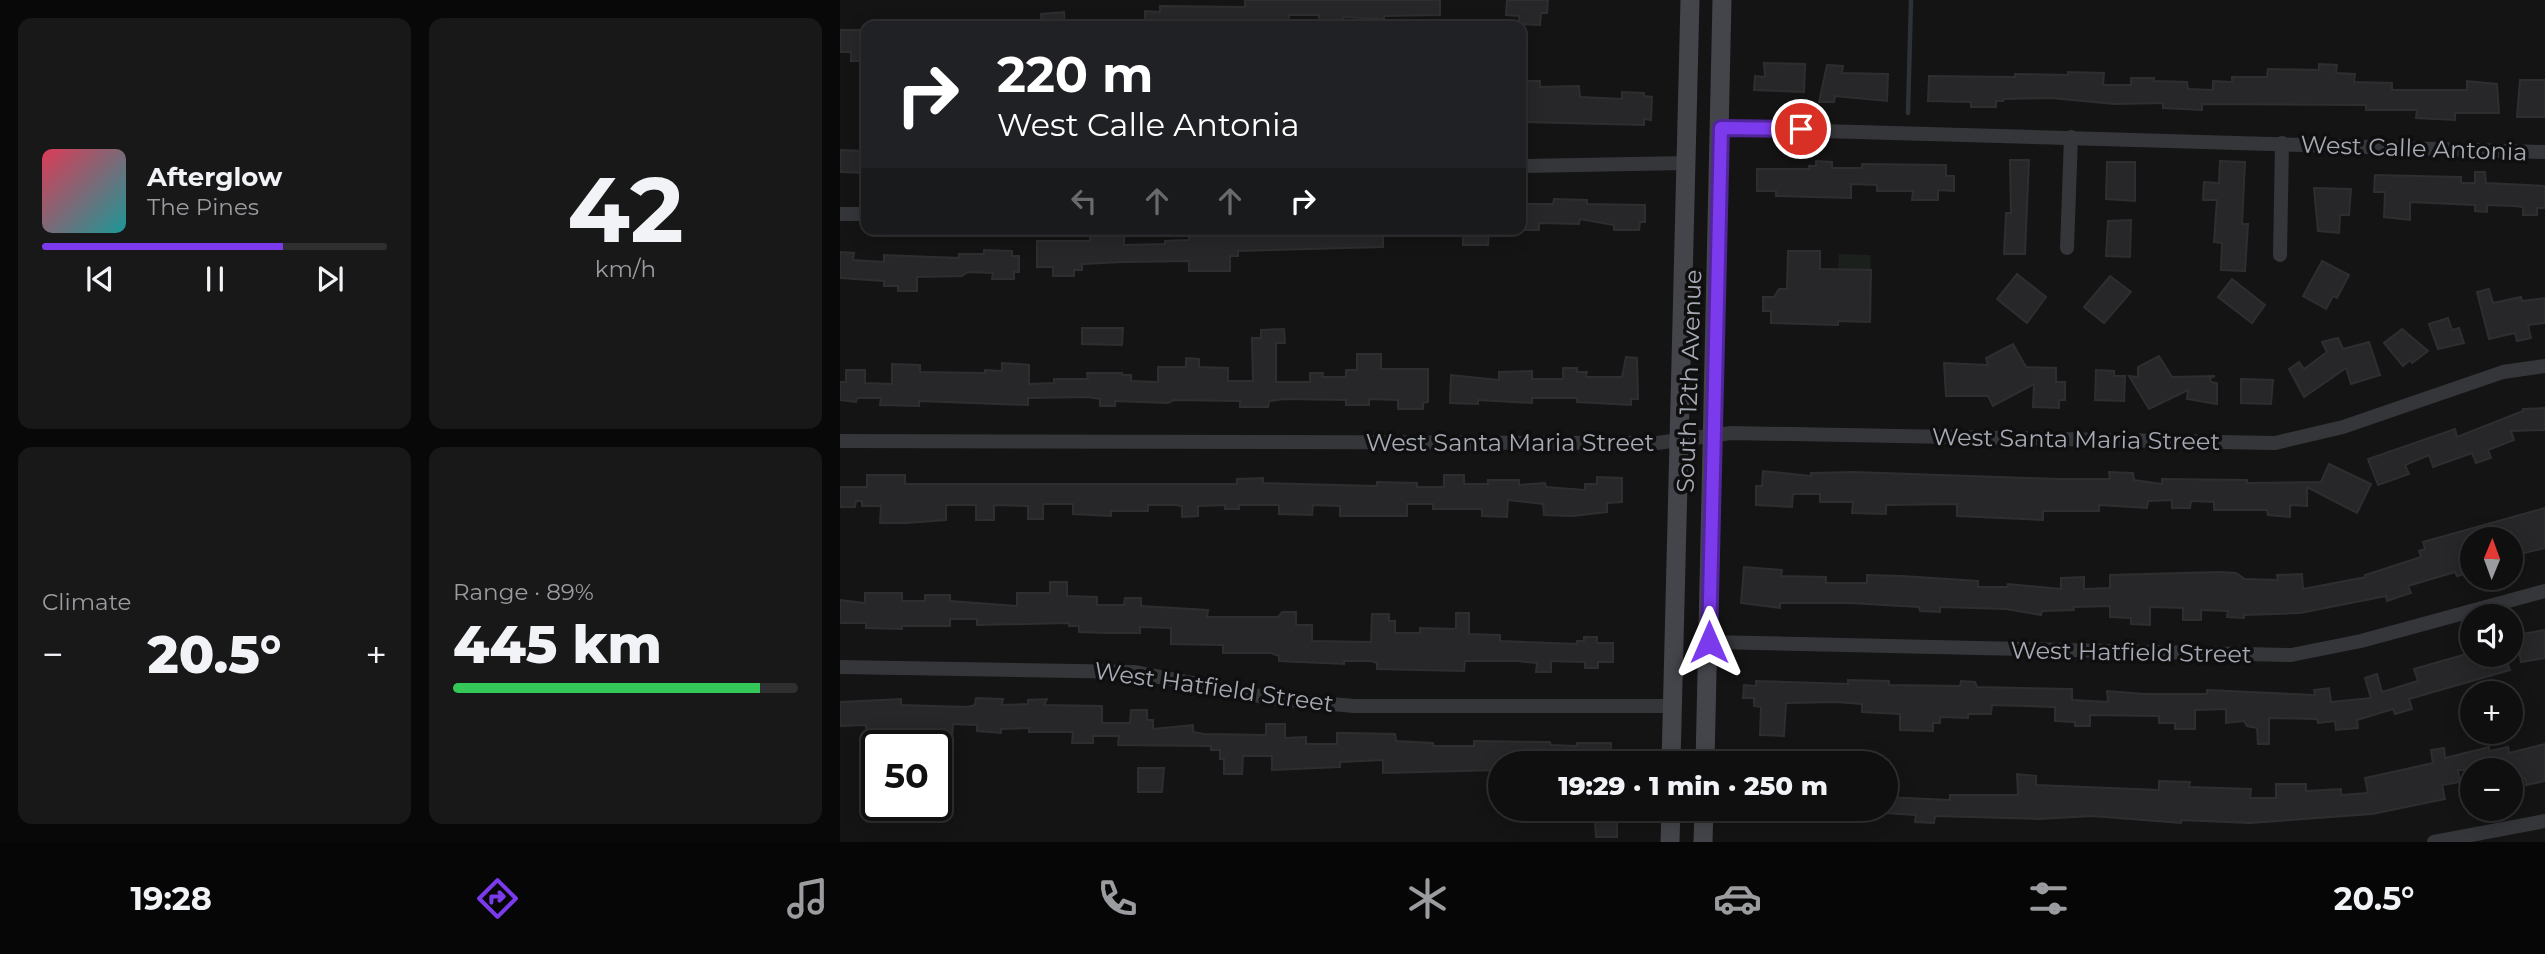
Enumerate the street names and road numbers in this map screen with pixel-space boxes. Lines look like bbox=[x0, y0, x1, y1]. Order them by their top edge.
street label: West Calle Antonia bbox=[2300, 130, 2528, 166]
street label: South 12th Avenue bbox=[1671, 269, 1707, 493]
street label: West Santa Maria Street bbox=[1932, 422, 2221, 456]
street label: West Santa Maria Street bbox=[1366, 428, 1654, 457]
street label: West Hatfield Street bbox=[2010, 635, 2252, 669]
street label: West Hatfield Street bbox=[1092, 656, 1336, 718]

